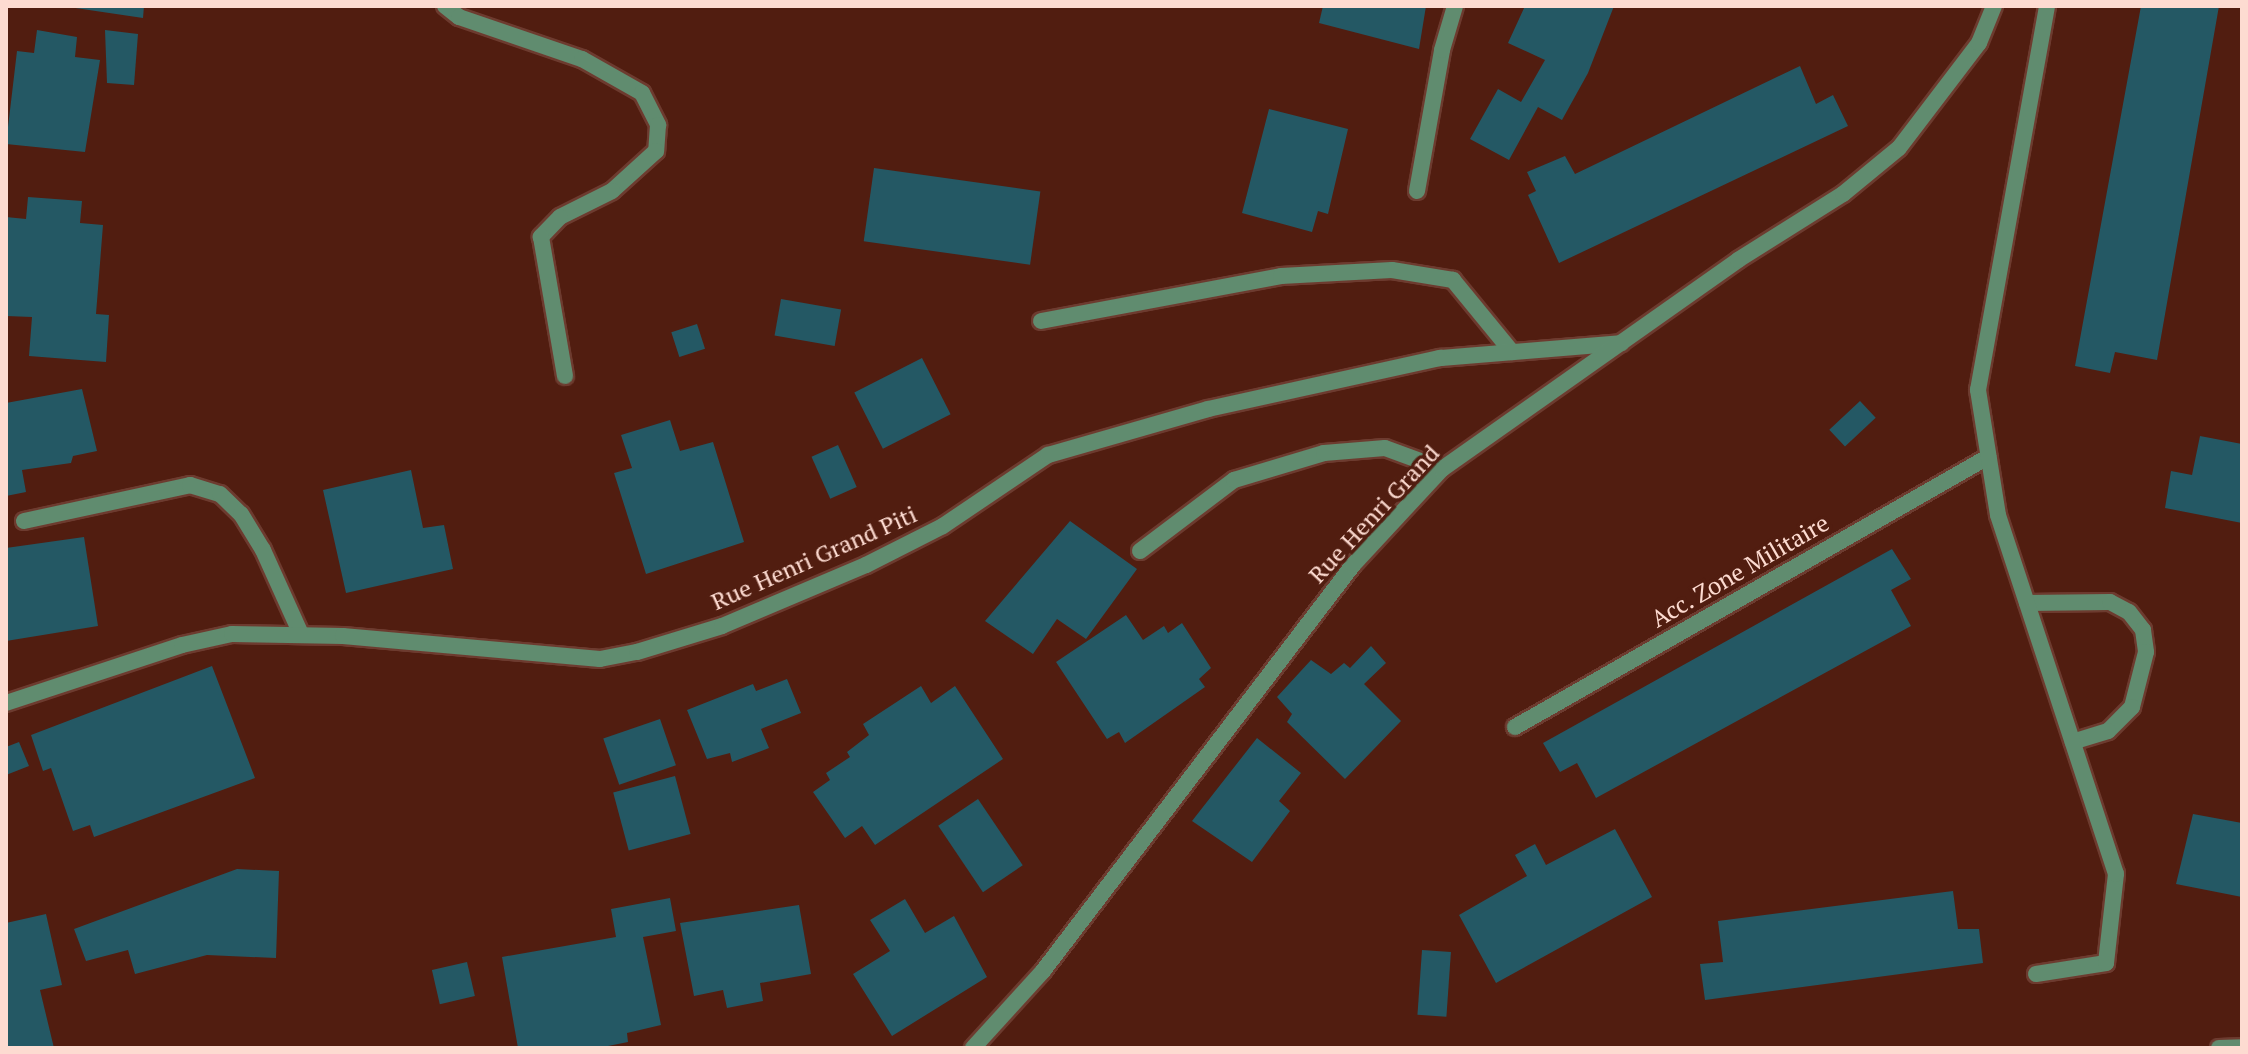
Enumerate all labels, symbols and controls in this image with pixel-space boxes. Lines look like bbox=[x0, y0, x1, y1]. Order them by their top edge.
street label: Rue Henri Grand bbox=[1303, 439, 1445, 589]
street label: Rue Henri Grand Piti bbox=[707, 500, 921, 616]
street label: Acc. Zone Militaire bbox=[1646, 508, 1834, 634]

